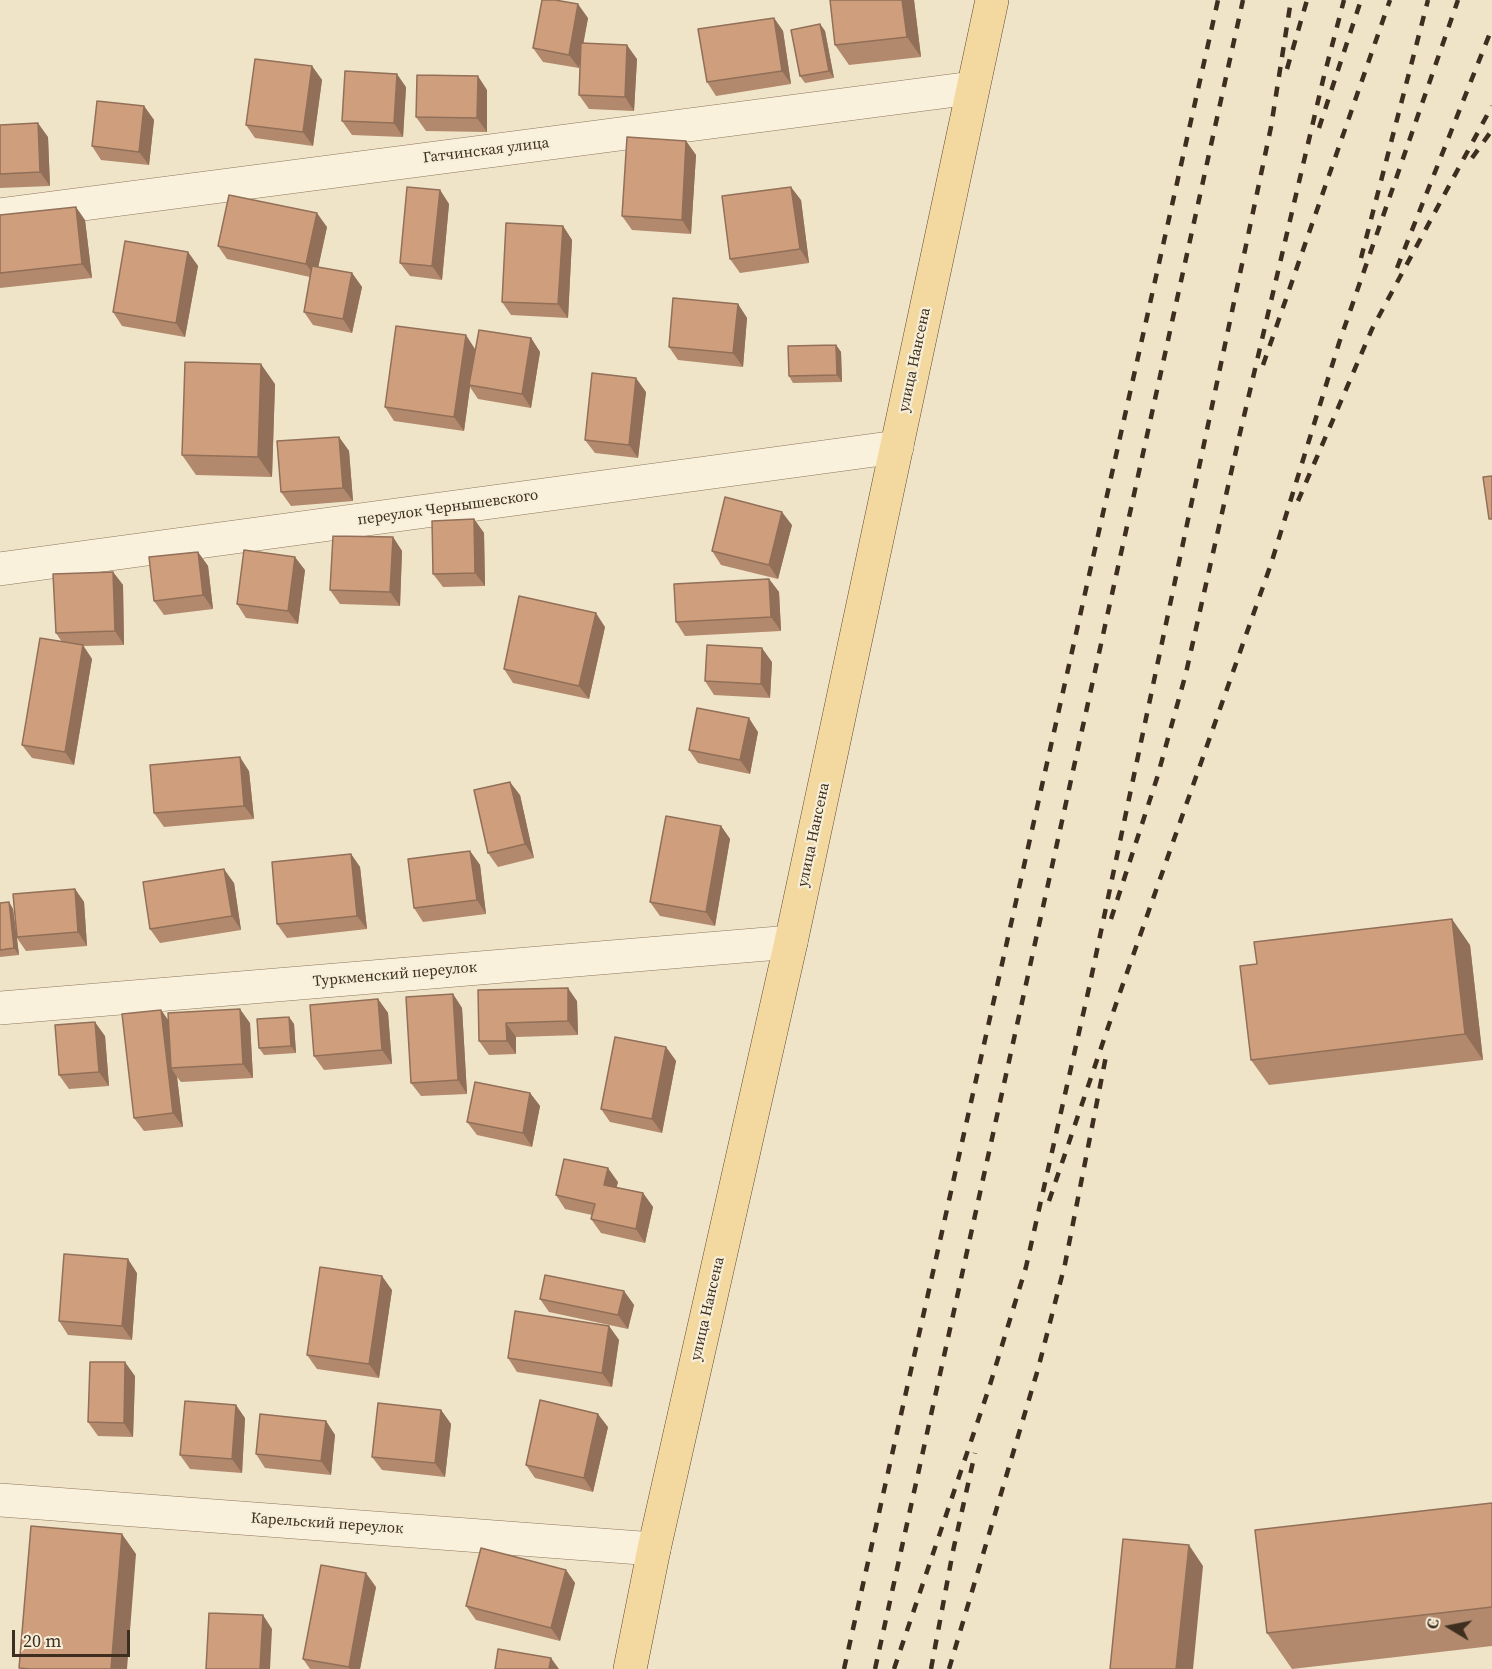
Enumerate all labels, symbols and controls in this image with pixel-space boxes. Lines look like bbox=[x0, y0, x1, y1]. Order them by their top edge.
street label: Гатчинская улица bbox=[422, 134, 550, 168]
street label: улица Нансена bbox=[895, 306, 935, 414]
street label: переулок Чернышевского bbox=[357, 486, 539, 530]
street label: улица Нансена bbox=[794, 781, 834, 889]
street label: Туркменский переулок bbox=[312, 959, 478, 991]
street label: улица Нансена bbox=[687, 1255, 729, 1363]
street label: Карельский переулок bbox=[250, 1510, 404, 1538]
north arrow bbox=[1420, 1597, 1480, 1657]
text: С bbox=[1421, 1617, 1444, 1631]
scale bar bbox=[15, 1618, 134, 1656]
text: 20 m bbox=[23, 1628, 61, 1653]

